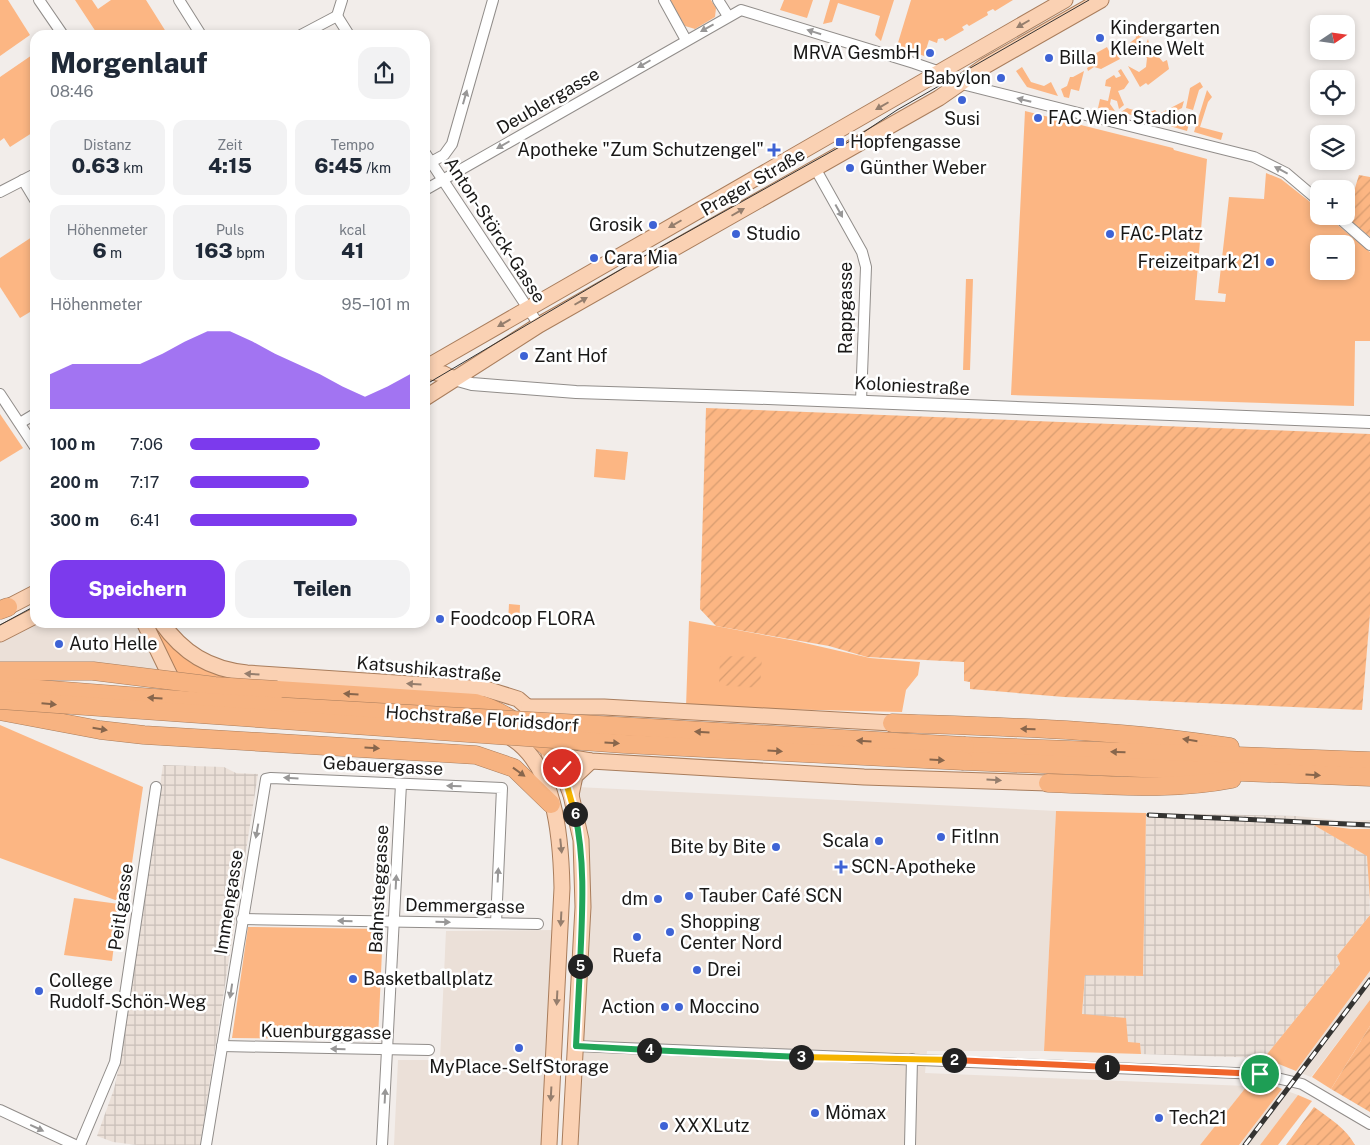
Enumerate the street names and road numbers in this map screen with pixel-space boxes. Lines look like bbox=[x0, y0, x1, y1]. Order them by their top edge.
street label: Deublergasse bbox=[493, 63, 603, 138]
street label: Prager Straße bbox=[697, 143, 809, 220]
street label: Anton-Störck-Gasse bbox=[440, 153, 550, 307]
street label: Rappgasse bbox=[835, 262, 856, 354]
street label: Koloniestraße bbox=[854, 372, 970, 399]
street label: Katsushikastraße bbox=[356, 652, 502, 685]
street label: Hochstraße Floridsdorf bbox=[385, 701, 579, 736]
street label: Gebauergasse bbox=[322, 752, 444, 779]
street label: Bahnsteggasse bbox=[365, 824, 392, 954]
street label: Immengasse bbox=[210, 848, 247, 956]
street label: Peitlgasse bbox=[104, 862, 137, 952]
street label: Demmergasse bbox=[405, 894, 525, 917]
street label: Kuenburggasse bbox=[260, 1020, 392, 1043]

